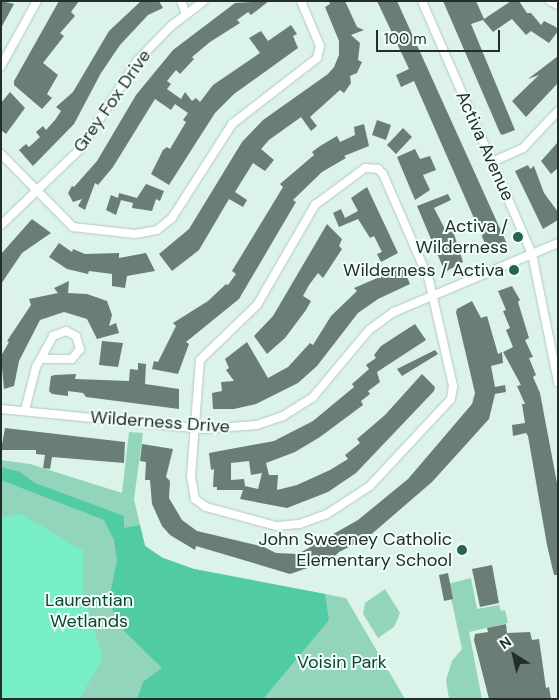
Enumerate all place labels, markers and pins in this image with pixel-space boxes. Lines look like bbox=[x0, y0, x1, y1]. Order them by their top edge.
place label: Activa / Wilderness bbox=[415, 216, 508, 258]
marker: Activa / Wilderness bbox=[512, 231, 524, 243]
place label: Wilderness / Activa bbox=[343, 259, 504, 281]
marker: Wilderness / Activa bbox=[508, 264, 520, 276]
place label: John Sweeney Catholic Elementary School bbox=[258, 529, 452, 572]
marker: John Sweeney Catholic Elementary School bbox=[456, 544, 468, 556]

